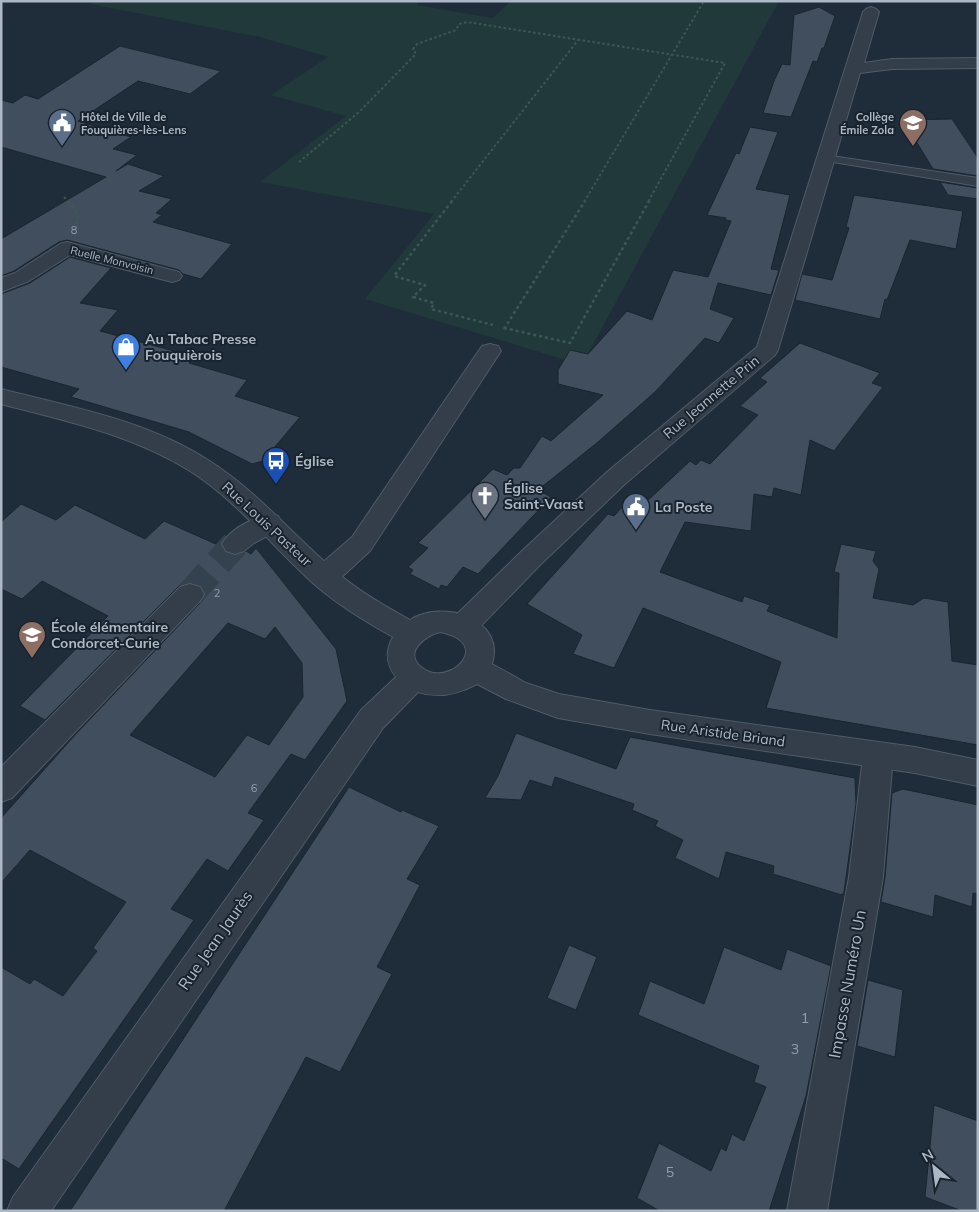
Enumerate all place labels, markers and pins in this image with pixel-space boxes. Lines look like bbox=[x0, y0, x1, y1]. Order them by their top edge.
public building icon: Hôtel de Ville de Fouquières-lès-Lens bbox=[47, 108, 77, 147]
school or university icon: Collège Émile Zola bbox=[898, 108, 928, 147]
place label: Hôtel de Ville de Fouquières-lès-Lens bbox=[81, 110, 187, 137]
place label: Collège Émile Zola bbox=[840, 110, 894, 137]
place label: Au Tabac Presse Fouquièrois bbox=[145, 330, 256, 364]
shop icon: Au Tabac Presse Fouquièrois bbox=[111, 332, 141, 371]
bus stop icon: Église bbox=[261, 446, 291, 485]
place label: Église bbox=[295, 452, 334, 470]
place label: Église Saint-Vaast bbox=[504, 479, 584, 513]
church icon: Église Saint-Vaast bbox=[470, 481, 500, 520]
public building icon: La Poste bbox=[621, 492, 651, 531]
place label: La Poste bbox=[655, 498, 713, 516]
place label: École élémentaire Condorcet-Curie bbox=[51, 618, 168, 652]
school or university icon: École élémentaire Condorcet-Curie bbox=[17, 620, 47, 659]

